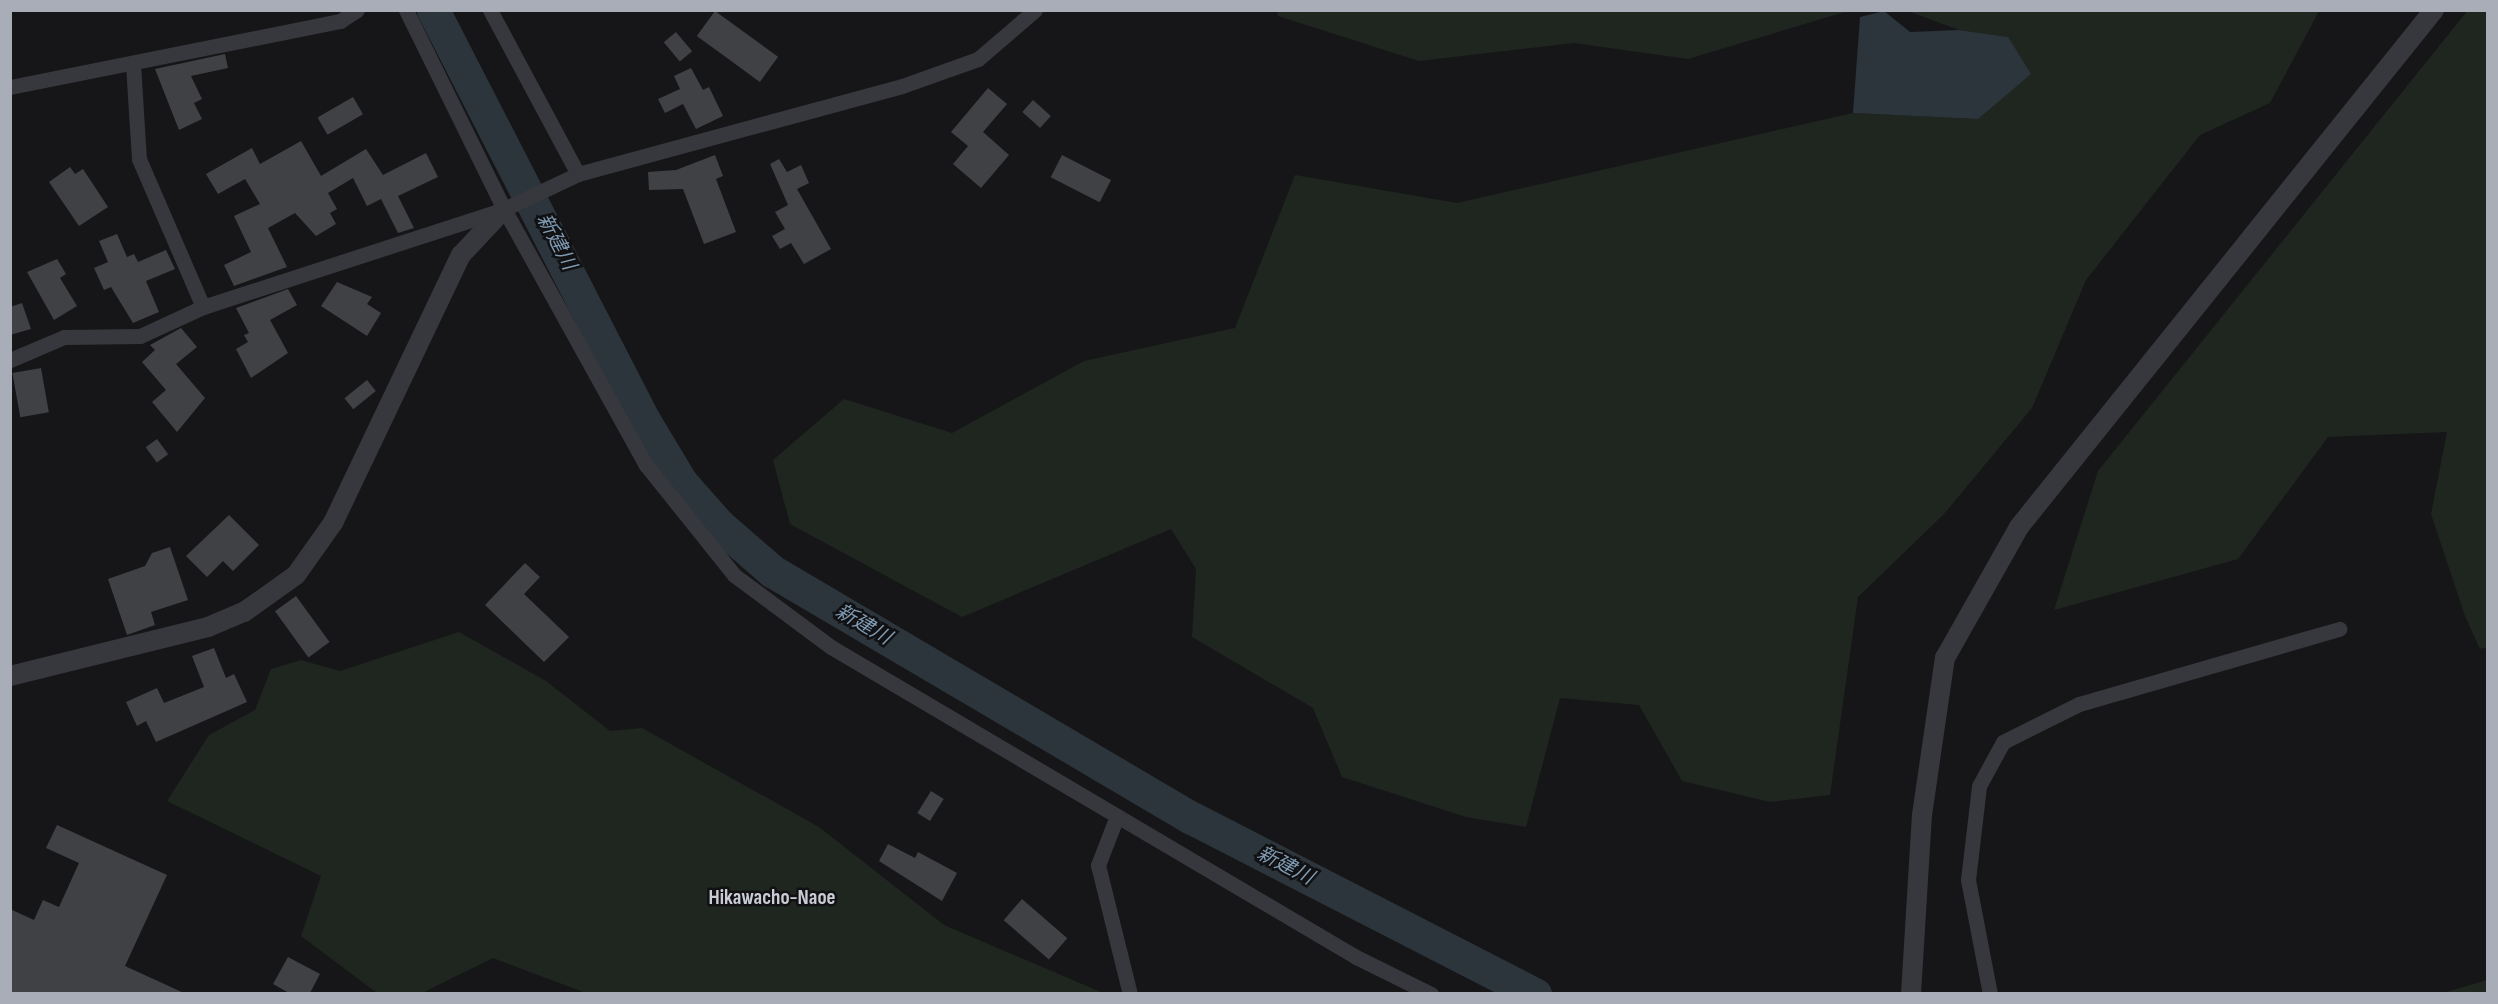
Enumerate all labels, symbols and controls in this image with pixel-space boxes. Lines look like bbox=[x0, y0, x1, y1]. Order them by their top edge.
water label: 新建川 bbox=[531, 210, 581, 274]
water label: 新建川 bbox=[831, 600, 895, 650]
water label: 新建川 bbox=[1253, 842, 1317, 890]
district label: Hikawacho-Naoe bbox=[708, 885, 836, 911]

